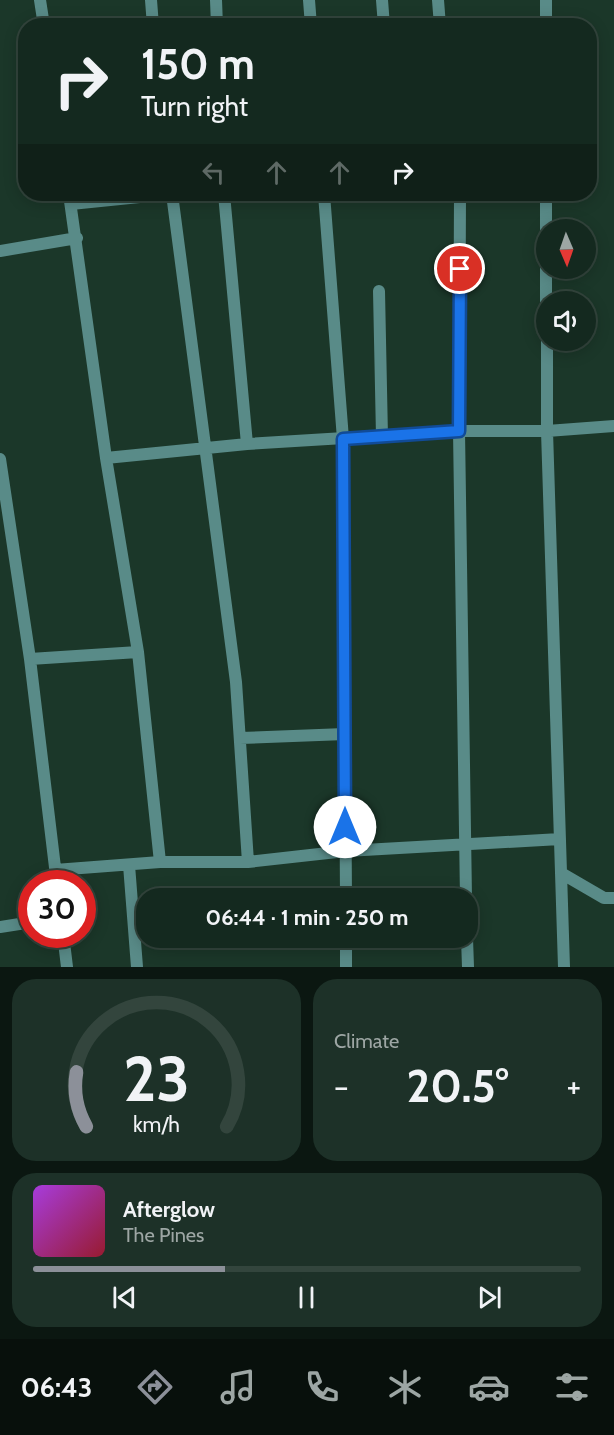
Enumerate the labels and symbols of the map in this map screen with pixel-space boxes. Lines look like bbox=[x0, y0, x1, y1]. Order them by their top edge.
north arrow bbox=[536, 219, 596, 279]
pin bbox=[434, 243, 485, 294]
position arrow bbox=[313, 795, 377, 859]
speed limit sign: 30 bbox=[18, 870, 96, 948]

